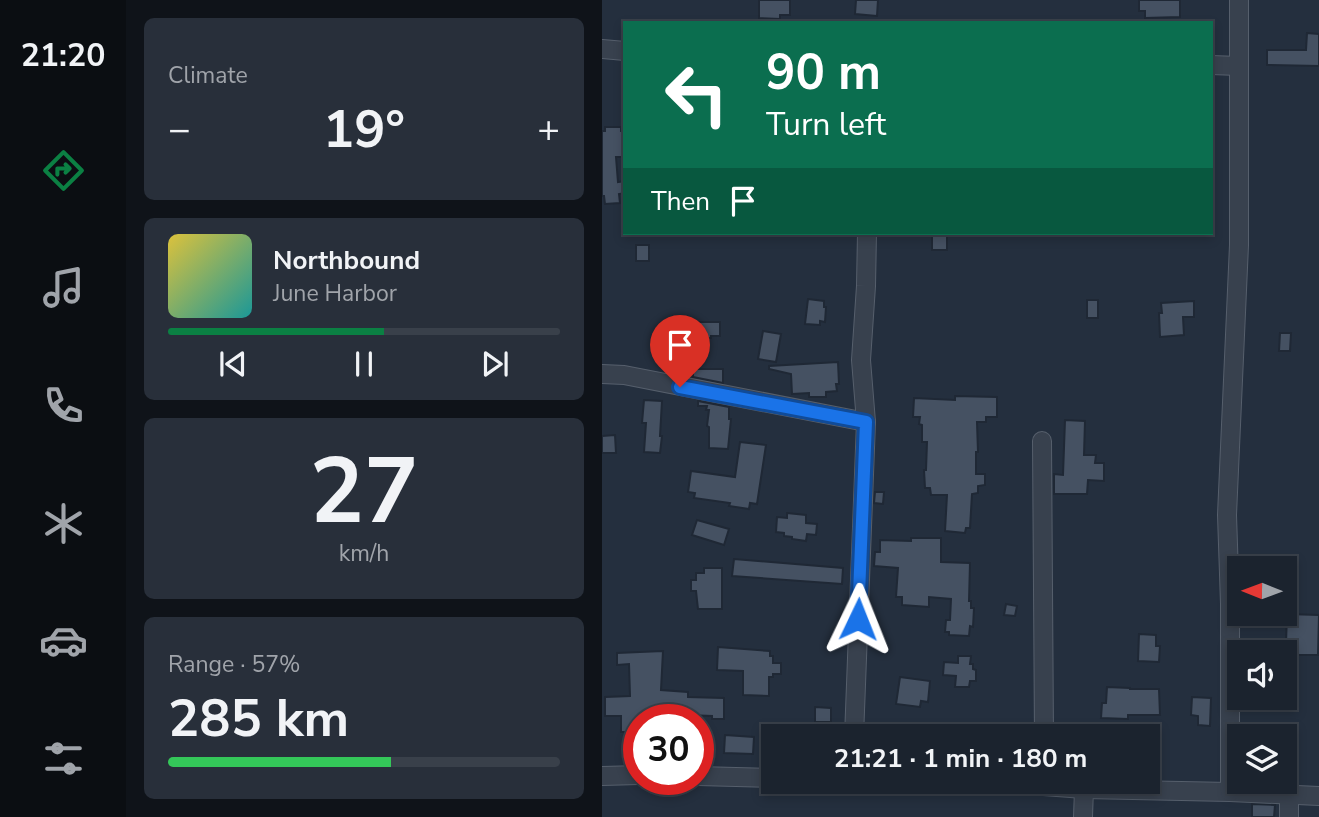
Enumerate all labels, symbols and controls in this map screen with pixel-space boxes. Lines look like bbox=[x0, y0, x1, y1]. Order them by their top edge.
text: 21:20 bbox=[21, 34, 105, 77]
text: 90 m bbox=[766, 39, 881, 106]
icon: left bbox=[651, 49, 742, 140]
text: Climate bbox=[168, 60, 248, 91]
text: 19° bbox=[323, 94, 405, 165]
text: Turn left bbox=[766, 103, 886, 146]
text: − bbox=[168, 104, 191, 155]
text: + bbox=[537, 104, 560, 155]
icon: directions bbox=[39, 146, 88, 195]
icon: arrive bbox=[724, 182, 762, 220]
text: Then bbox=[651, 184, 710, 219]
text: Northbound bbox=[273, 243, 420, 278]
icon: music bbox=[39, 263, 88, 312]
text: June Harbor bbox=[273, 278, 397, 309]
pin bbox=[650, 315, 710, 387]
icon: arrive bbox=[661, 326, 699, 364]
icon: previous bbox=[214, 345, 252, 383]
icon: pause bbox=[345, 345, 383, 383]
icon: next bbox=[476, 345, 514, 383]
icon: phone bbox=[39, 381, 88, 430]
text: 27 bbox=[309, 430, 419, 554]
icon: climate bbox=[39, 499, 88, 548]
text: km/h bbox=[339, 538, 389, 569]
north arrow bbox=[1227, 556, 1297, 626]
map controls bbox=[1227, 556, 1297, 794]
position arrow bbox=[821, 582, 895, 656]
icon: car bbox=[39, 616, 88, 665]
button: sound bbox=[1227, 640, 1297, 710]
text: Range · 57% bbox=[168, 649, 300, 680]
text: 285 km bbox=[168, 683, 349, 754]
speed limit sign: 30 bbox=[623, 704, 714, 795]
button: layers bbox=[1227, 724, 1297, 794]
icon: filters bbox=[39, 734, 88, 783]
text: 21:21 · 1 min · 180 m bbox=[834, 741, 1087, 776]

